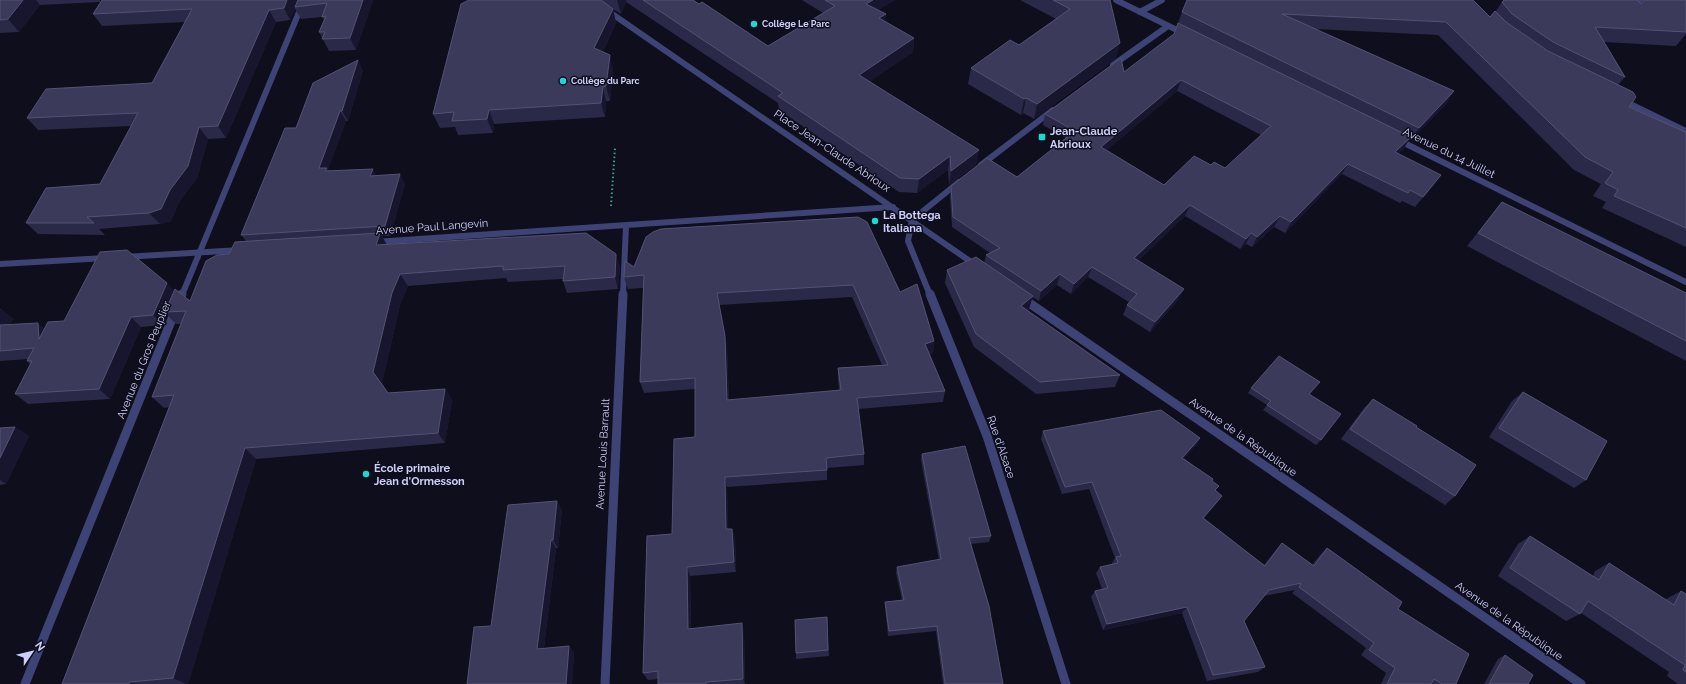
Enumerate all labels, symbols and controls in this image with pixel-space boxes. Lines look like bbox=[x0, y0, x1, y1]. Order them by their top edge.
marker: Collège Le Parc bbox=[749, 19, 759, 29]
place label: Collège Le Parc bbox=[762, 19, 830, 29]
marker: Collège du Parc bbox=[558, 76, 568, 86]
place label: Collège du Parc bbox=[571, 76, 640, 86]
street label: Place Jean-Claude Abrioux bbox=[771, 107, 893, 195]
place label: Jean-Claude Abrioux bbox=[1050, 125, 1118, 151]
street label: Avenue du 14 Juillet bbox=[1401, 125, 1498, 181]
marker: Jean-Claude Abrioux bbox=[1037, 132, 1047, 142]
place label: La Bottega Italiana bbox=[883, 209, 941, 235]
marker: La Bottega Italiana bbox=[870, 216, 880, 226]
street label: Avenue Paul Langevin bbox=[375, 217, 489, 237]
street label: Avenue du Gros Peuplier bbox=[114, 299, 174, 421]
street label: Avenue de la République bbox=[1187, 395, 1300, 479]
street label: Avenue Louis Barrault bbox=[594, 398, 612, 510]
street label: Rue d'Alsace bbox=[984, 414, 1018, 481]
place label: École primaire Jean d'Ormesson bbox=[374, 461, 465, 488]
marker: École primaire Jean d'Ormesson bbox=[361, 469, 371, 479]
street label: Avenue de la République bbox=[1453, 579, 1566, 663]
north arrow bbox=[12, 632, 52, 672]
text: N bbox=[32, 639, 48, 654]

